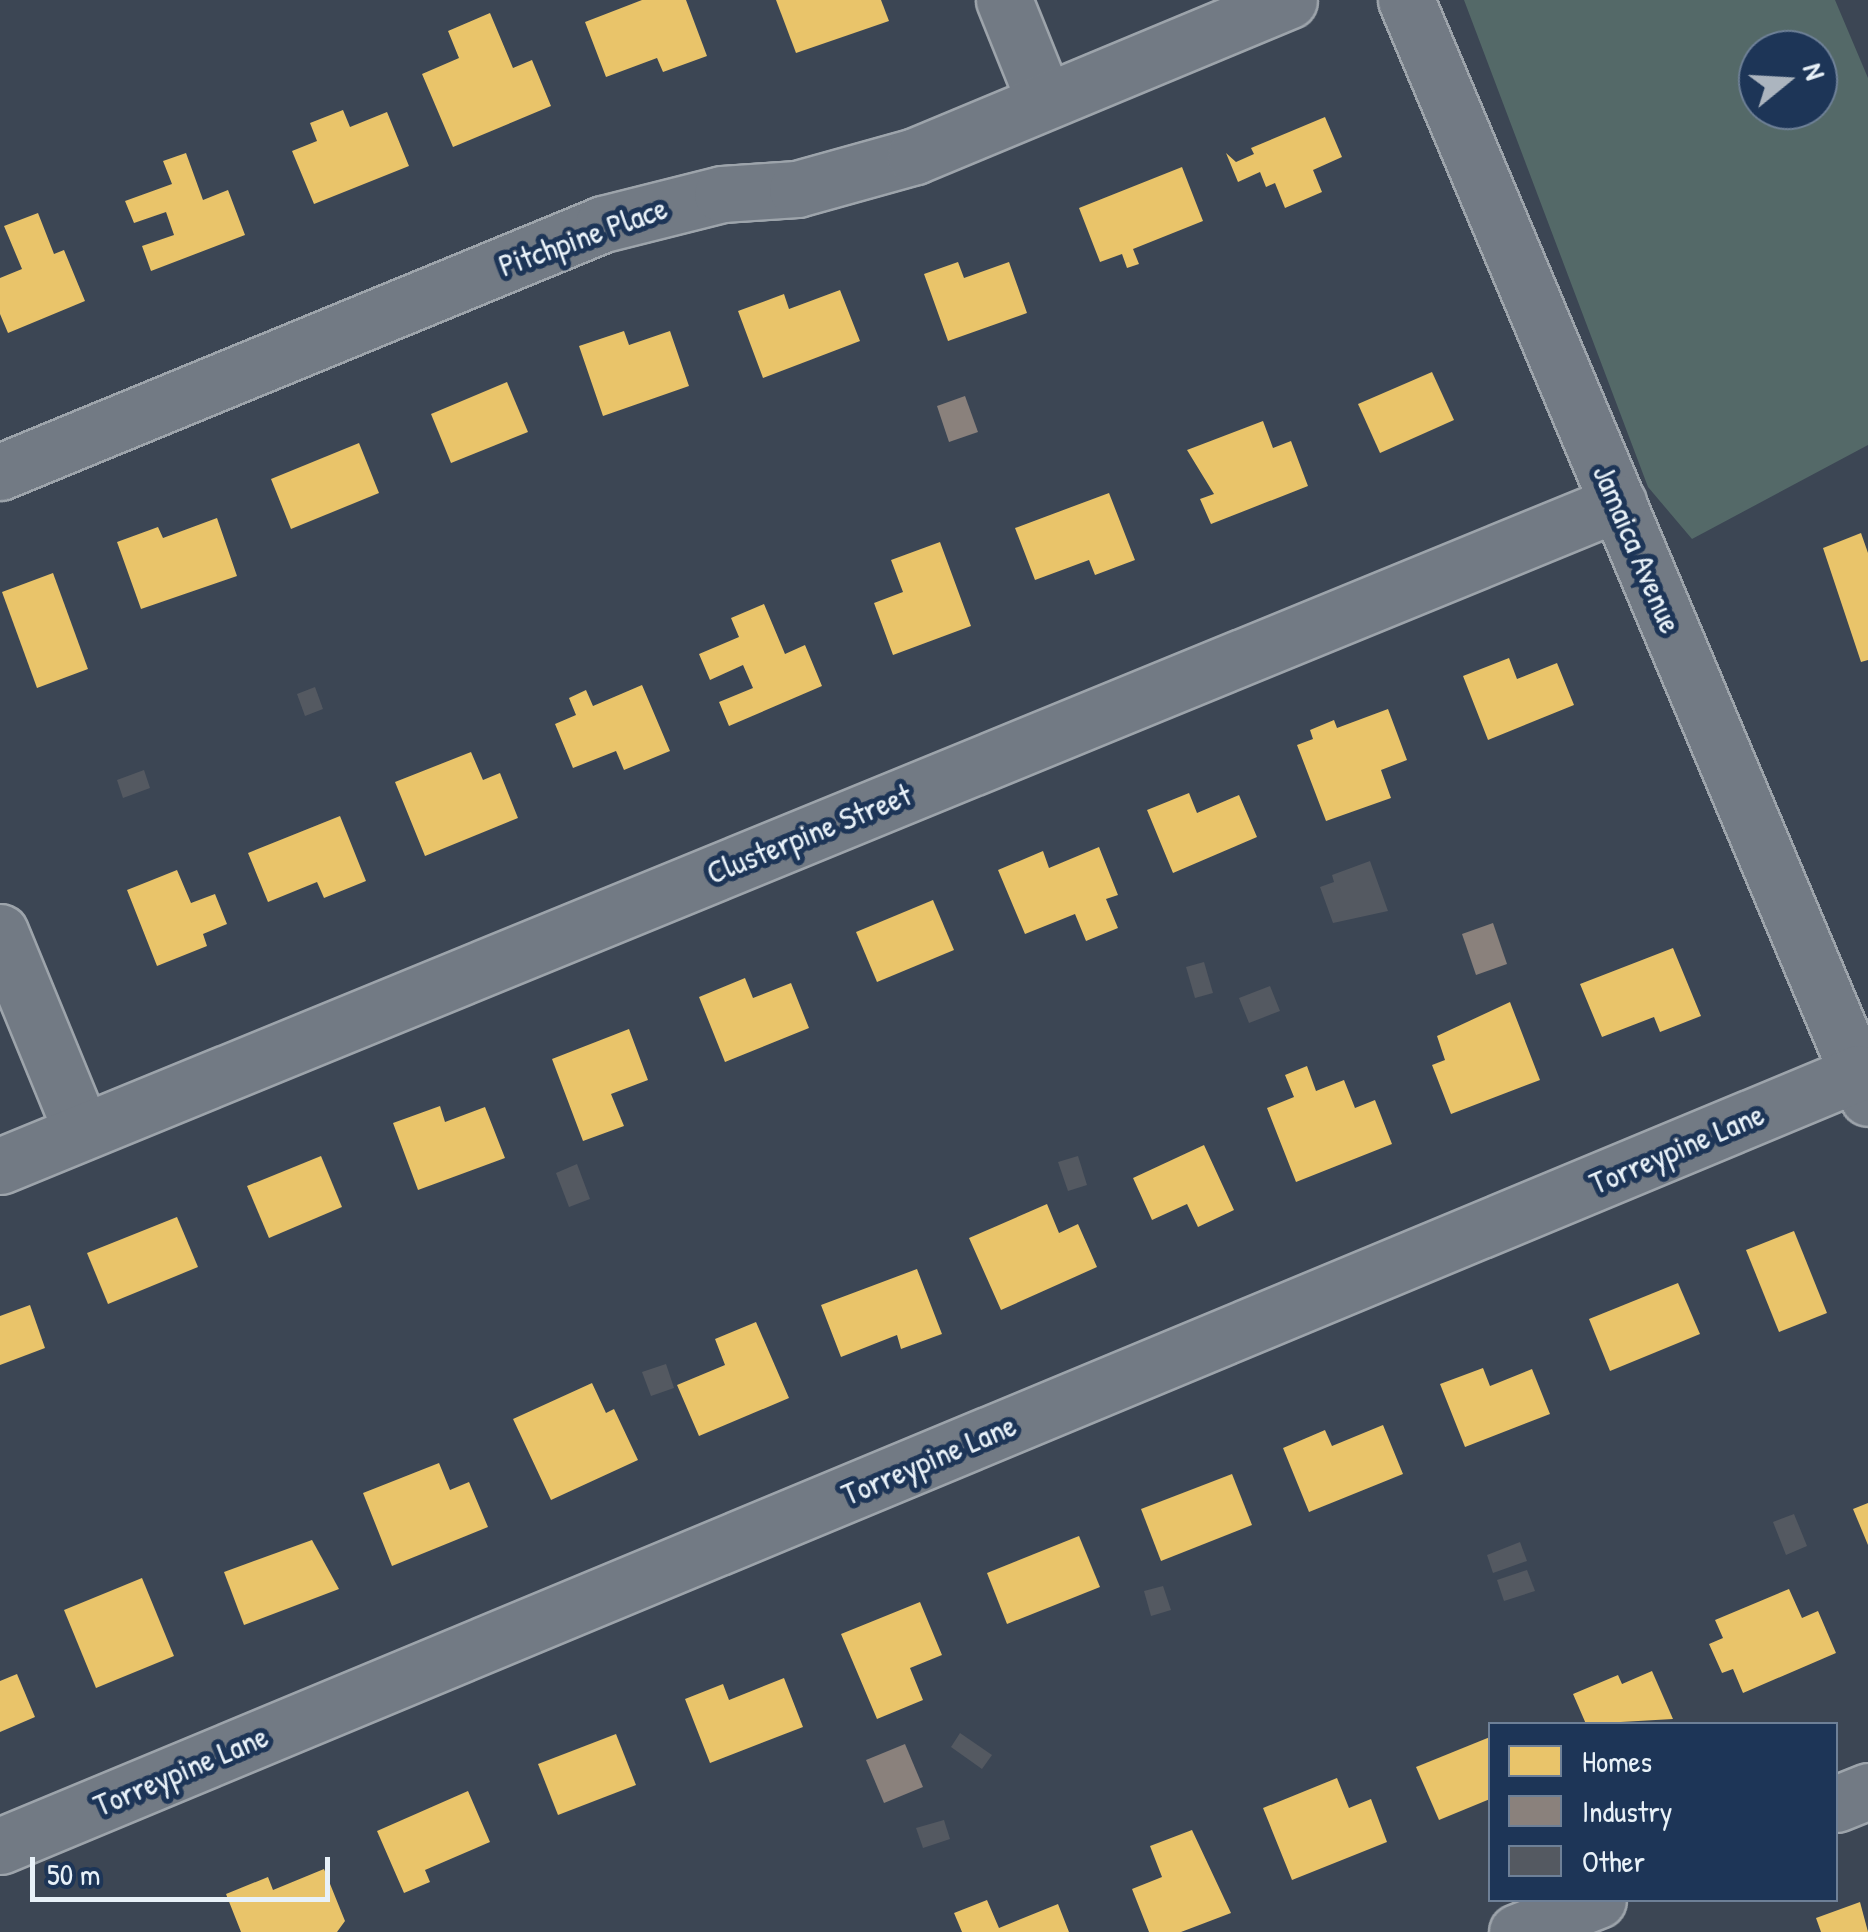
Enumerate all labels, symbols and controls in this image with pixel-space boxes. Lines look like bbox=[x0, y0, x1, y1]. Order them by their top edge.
north arrow bbox=[1738, 30, 1838, 130]
text: N bbox=[1794, 58, 1835, 84]
street label: Pitchpine Place bbox=[494, 189, 672, 285]
street label: Jamaica Avenue bbox=[1584, 459, 1690, 639]
street label: Clusterpine Street bbox=[701, 776, 917, 892]
street label: Torreypine Lane bbox=[1584, 1095, 1770, 1203]
street label: Torreypine Lane bbox=[836, 1406, 1022, 1514]
street label: Torreypine Lane bbox=[88, 1717, 274, 1825]
legend bbox=[1488, 1722, 1838, 1902]
text: Homes bbox=[1582, 1741, 1652, 1781]
text: Industry bbox=[1582, 1791, 1672, 1831]
scale bar bbox=[35, 1837, 335, 1899]
text: Other bbox=[1582, 1841, 1645, 1881]
text: 50 m bbox=[47, 1854, 100, 1894]

